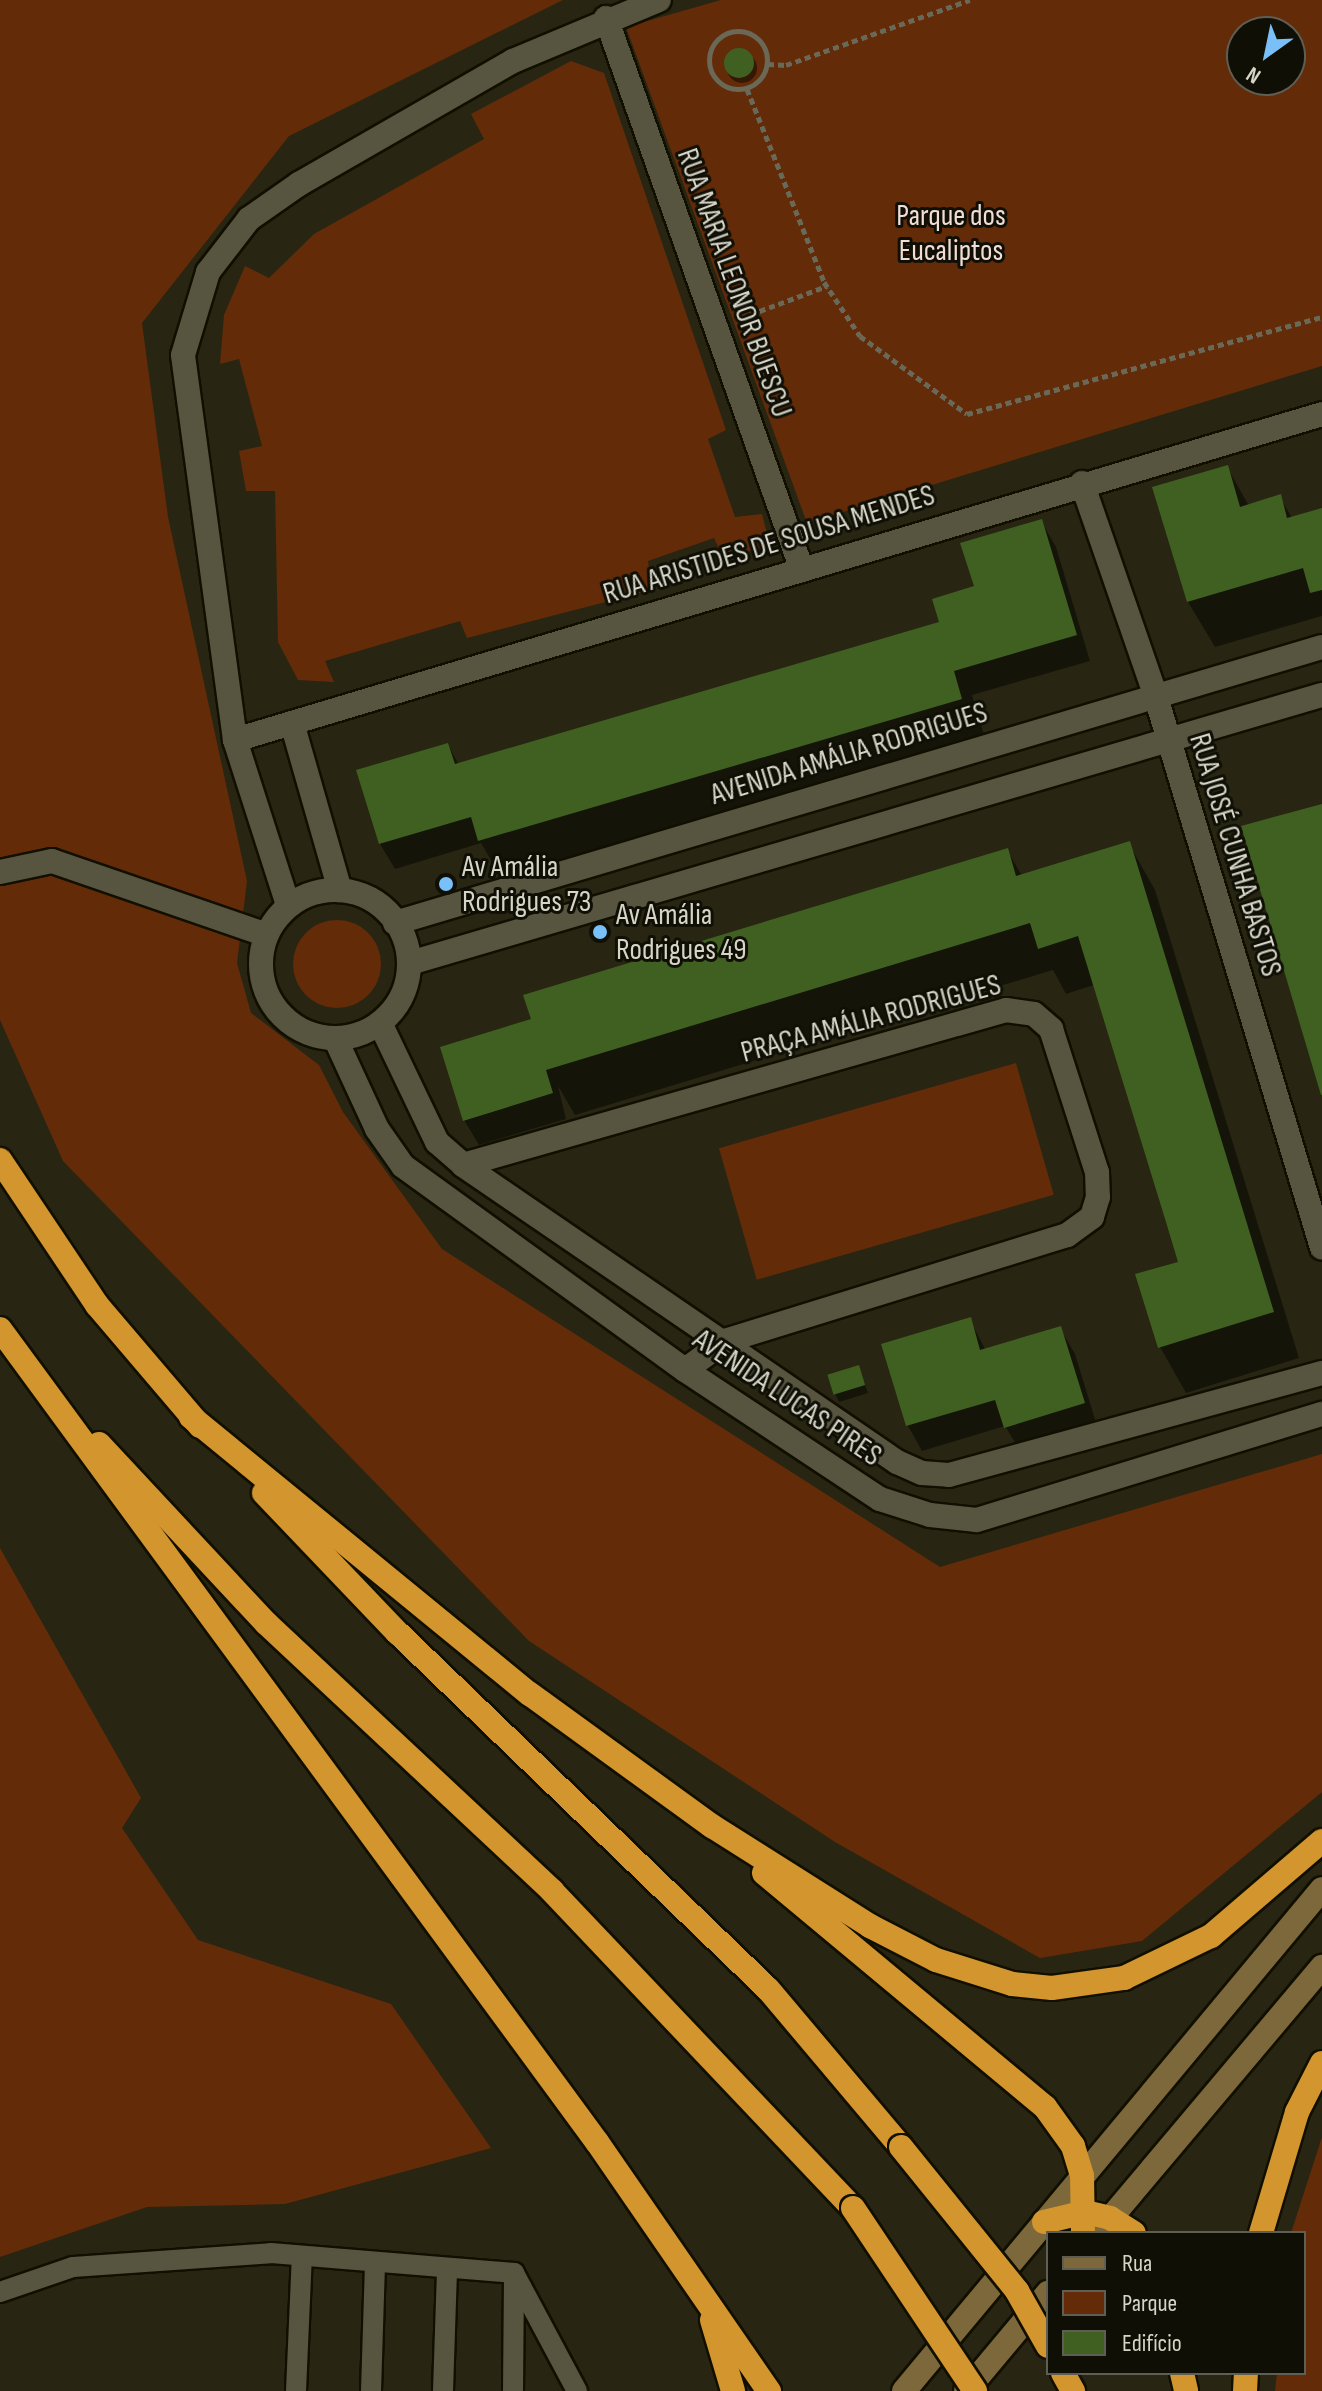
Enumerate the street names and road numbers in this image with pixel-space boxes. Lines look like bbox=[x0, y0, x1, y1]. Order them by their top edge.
street label: RUA MARIA LEONOR BUESCU bbox=[669, 144, 799, 422]
street label: RUA ARISTIDES DE SOUSA MENDES bbox=[599, 477, 939, 613]
street label: AVENIDA AMÁLIA RODRIGUES bbox=[706, 695, 992, 813]
street label: RUA JOSÉ CUNHA BASTOS bbox=[1181, 729, 1289, 981]
street label: PRAÇA AMÁLIA RODRIGUES bbox=[737, 967, 1005, 1071]
street label: AVENIDA LUCAS PIRES bbox=[686, 1322, 888, 1474]

